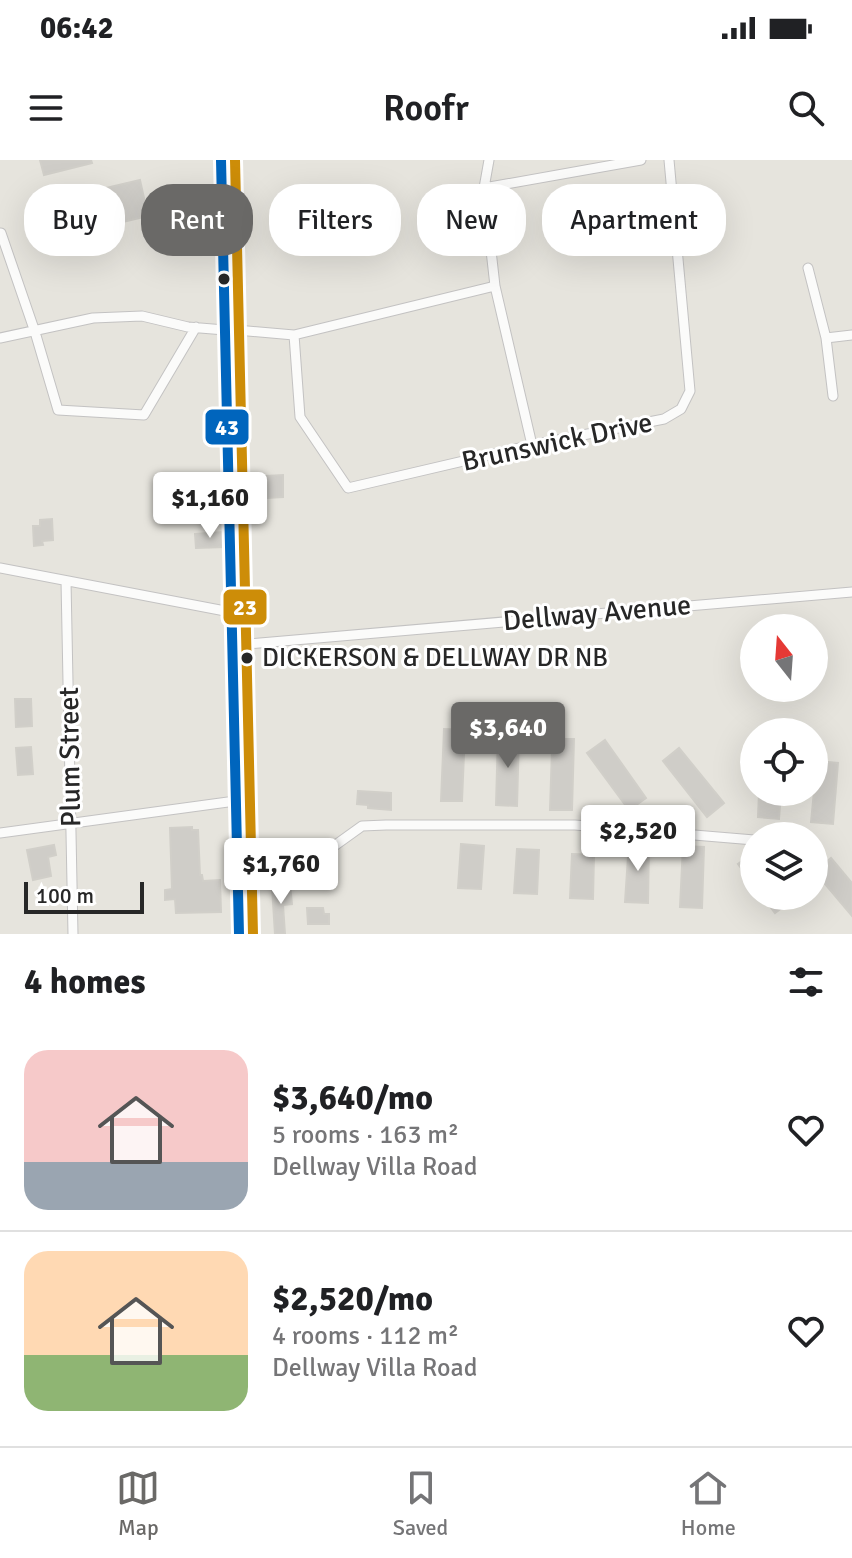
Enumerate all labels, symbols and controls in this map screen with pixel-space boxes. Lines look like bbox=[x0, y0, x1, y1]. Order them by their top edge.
text: 06:42 bbox=[40, 10, 114, 47]
icon: menu bbox=[24, 86, 68, 130]
text: Roofr bbox=[383, 86, 469, 131]
icon: search bbox=[784, 86, 828, 130]
chip: Buy bbox=[24, 184, 125, 256]
chip: Rent bbox=[141, 184, 253, 256]
chip: Filters bbox=[269, 184, 401, 256]
chip: New bbox=[417, 184, 526, 256]
chip: Apartment bbox=[542, 184, 726, 256]
unlabelled marker bbox=[216, 271, 232, 287]
street label: Brunswick Drive bbox=[459, 405, 655, 479]
line badge: 43 bbox=[204, 408, 250, 446]
text: 43 bbox=[215, 414, 239, 441]
pin: $1,160 bbox=[145, 472, 275, 540]
text: $1,160 bbox=[171, 482, 249, 514]
line badge: 23 bbox=[222, 588, 268, 626]
street label: Dellway Avenue bbox=[502, 588, 692, 638]
text: 23 bbox=[233, 594, 257, 621]
north arrow bbox=[740, 614, 828, 702]
map controls bbox=[740, 614, 828, 910]
place label: DICKERSON & DELLWAY DR NB bbox=[262, 642, 608, 674]
marker: DICKERSON & DELLWAY DR NB bbox=[239, 650, 255, 666]
street label: Plum Street bbox=[52, 686, 88, 828]
pin: $3,640 bbox=[443, 702, 573, 770]
text: $3,640 bbox=[469, 712, 547, 744]
button: locate bbox=[740, 718, 828, 806]
pin: $2,520 bbox=[573, 805, 703, 873]
text: $2,520 bbox=[599, 815, 677, 847]
button: layers bbox=[740, 822, 828, 910]
pin: $1,760 bbox=[216, 838, 346, 906]
text: $1,760 bbox=[242, 848, 320, 880]
scale bar bbox=[24, 878, 144, 914]
text: 100 m bbox=[36, 882, 94, 909]
icon: filters bbox=[784, 960, 828, 1004]
text: 4 homes bbox=[24, 961, 145, 1003]
text: $3,640/mo bbox=[272, 1077, 433, 1119]
icon: home bbox=[88, 1082, 184, 1178]
icon: heart bbox=[784, 1108, 828, 1152]
text: 5 rooms · 163 m² bbox=[272, 1119, 459, 1151]
text: Dellway Villa Road bbox=[272, 1151, 477, 1183]
text: $2,520/mo bbox=[272, 1278, 433, 1320]
icon: home bbox=[88, 1283, 184, 1379]
icon: heart bbox=[784, 1309, 828, 1353]
text: 4 rooms · 112 m² bbox=[272, 1320, 459, 1352]
text: Dellway Villa Road bbox=[272, 1352, 477, 1384]
tab: Map bbox=[116, 1466, 160, 1541]
tab: Saved bbox=[393, 1466, 448, 1541]
tab: Home bbox=[681, 1466, 736, 1541]

